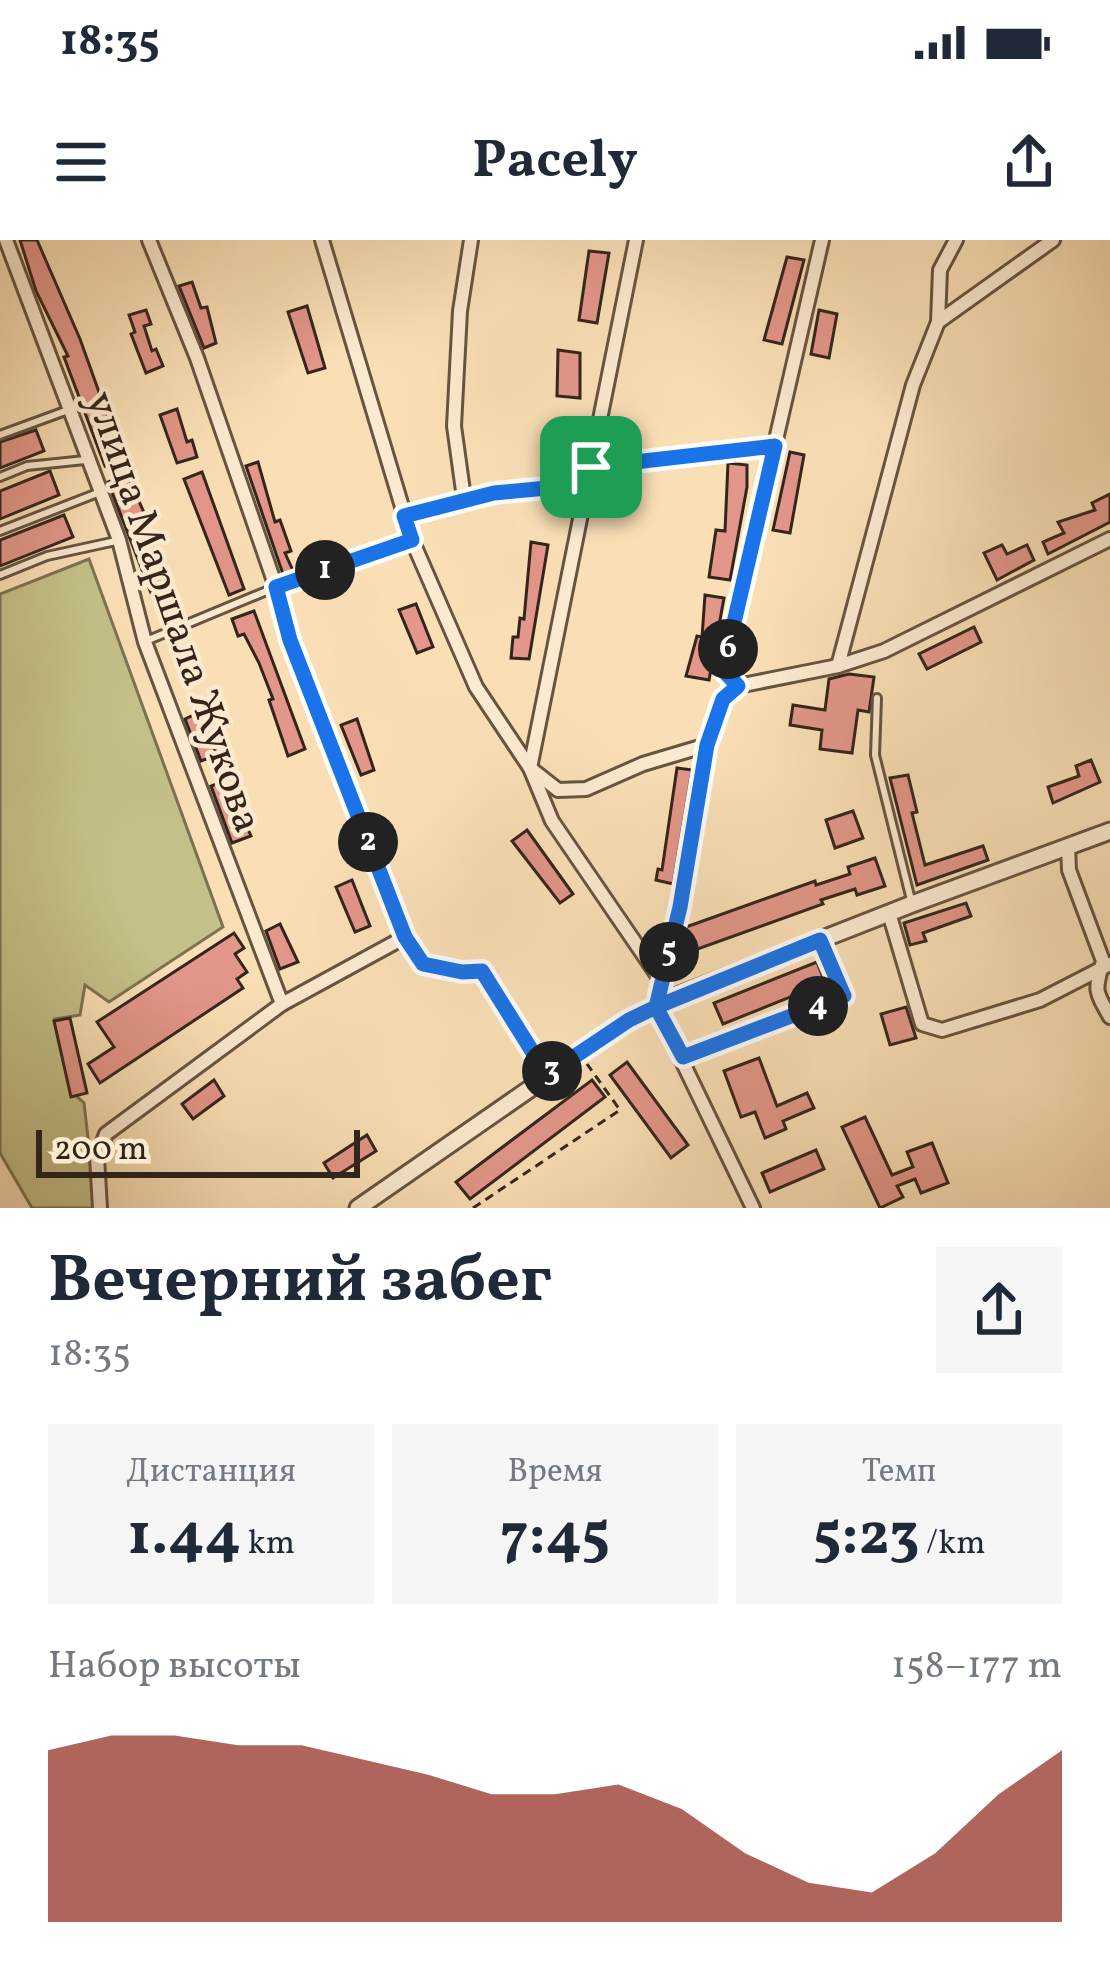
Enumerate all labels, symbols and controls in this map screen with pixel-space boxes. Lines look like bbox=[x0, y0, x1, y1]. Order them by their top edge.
text: 18:35 bbox=[60, 11, 160, 74]
text: Pacely bbox=[472, 125, 638, 200]
icon: menu bbox=[48, 129, 114, 195]
icon: share bbox=[996, 129, 1062, 195]
street label: улица Маршала Жукова bbox=[68, 384, 275, 841]
pin bbox=[540, 416, 642, 518]
icon: arrive bbox=[558, 434, 624, 500]
pin: 1 bbox=[295, 540, 355, 600]
text: 1 bbox=[318, 547, 332, 593]
pin: 6 bbox=[698, 619, 758, 679]
text: 6 bbox=[719, 626, 737, 672]
pin: 2 bbox=[338, 812, 398, 872]
text: 2 bbox=[359, 819, 377, 865]
pin: 5 bbox=[639, 922, 699, 982]
text: 5 bbox=[661, 929, 677, 975]
pin: 4 bbox=[788, 976, 848, 1036]
text: 4 bbox=[808, 983, 828, 1029]
pin: 3 bbox=[522, 1041, 582, 1101]
text: 3 bbox=[544, 1048, 560, 1094]
scale bar bbox=[36, 1124, 360, 1177]
text: 200 m bbox=[54, 1128, 148, 1174]
text: Вечерний забег bbox=[48, 1237, 552, 1329]
button: share bbox=[936, 1247, 1062, 1373]
text: 18:35 bbox=[48, 1328, 131, 1382]
text: Дистанция bbox=[126, 1450, 296, 1496]
text: Время bbox=[508, 1450, 602, 1496]
text: Темп bbox=[862, 1450, 936, 1496]
text: 1.44 bbox=[127, 1496, 241, 1579]
text: 7:45 bbox=[500, 1496, 610, 1579]
text: 5:23 bbox=[813, 1496, 920, 1579]
text: km bbox=[241, 1522, 295, 1568]
text: /km bbox=[920, 1522, 985, 1568]
text: Набор высоты bbox=[48, 1640, 301, 1694]
text: 158–177 m bbox=[891, 1640, 1062, 1694]

